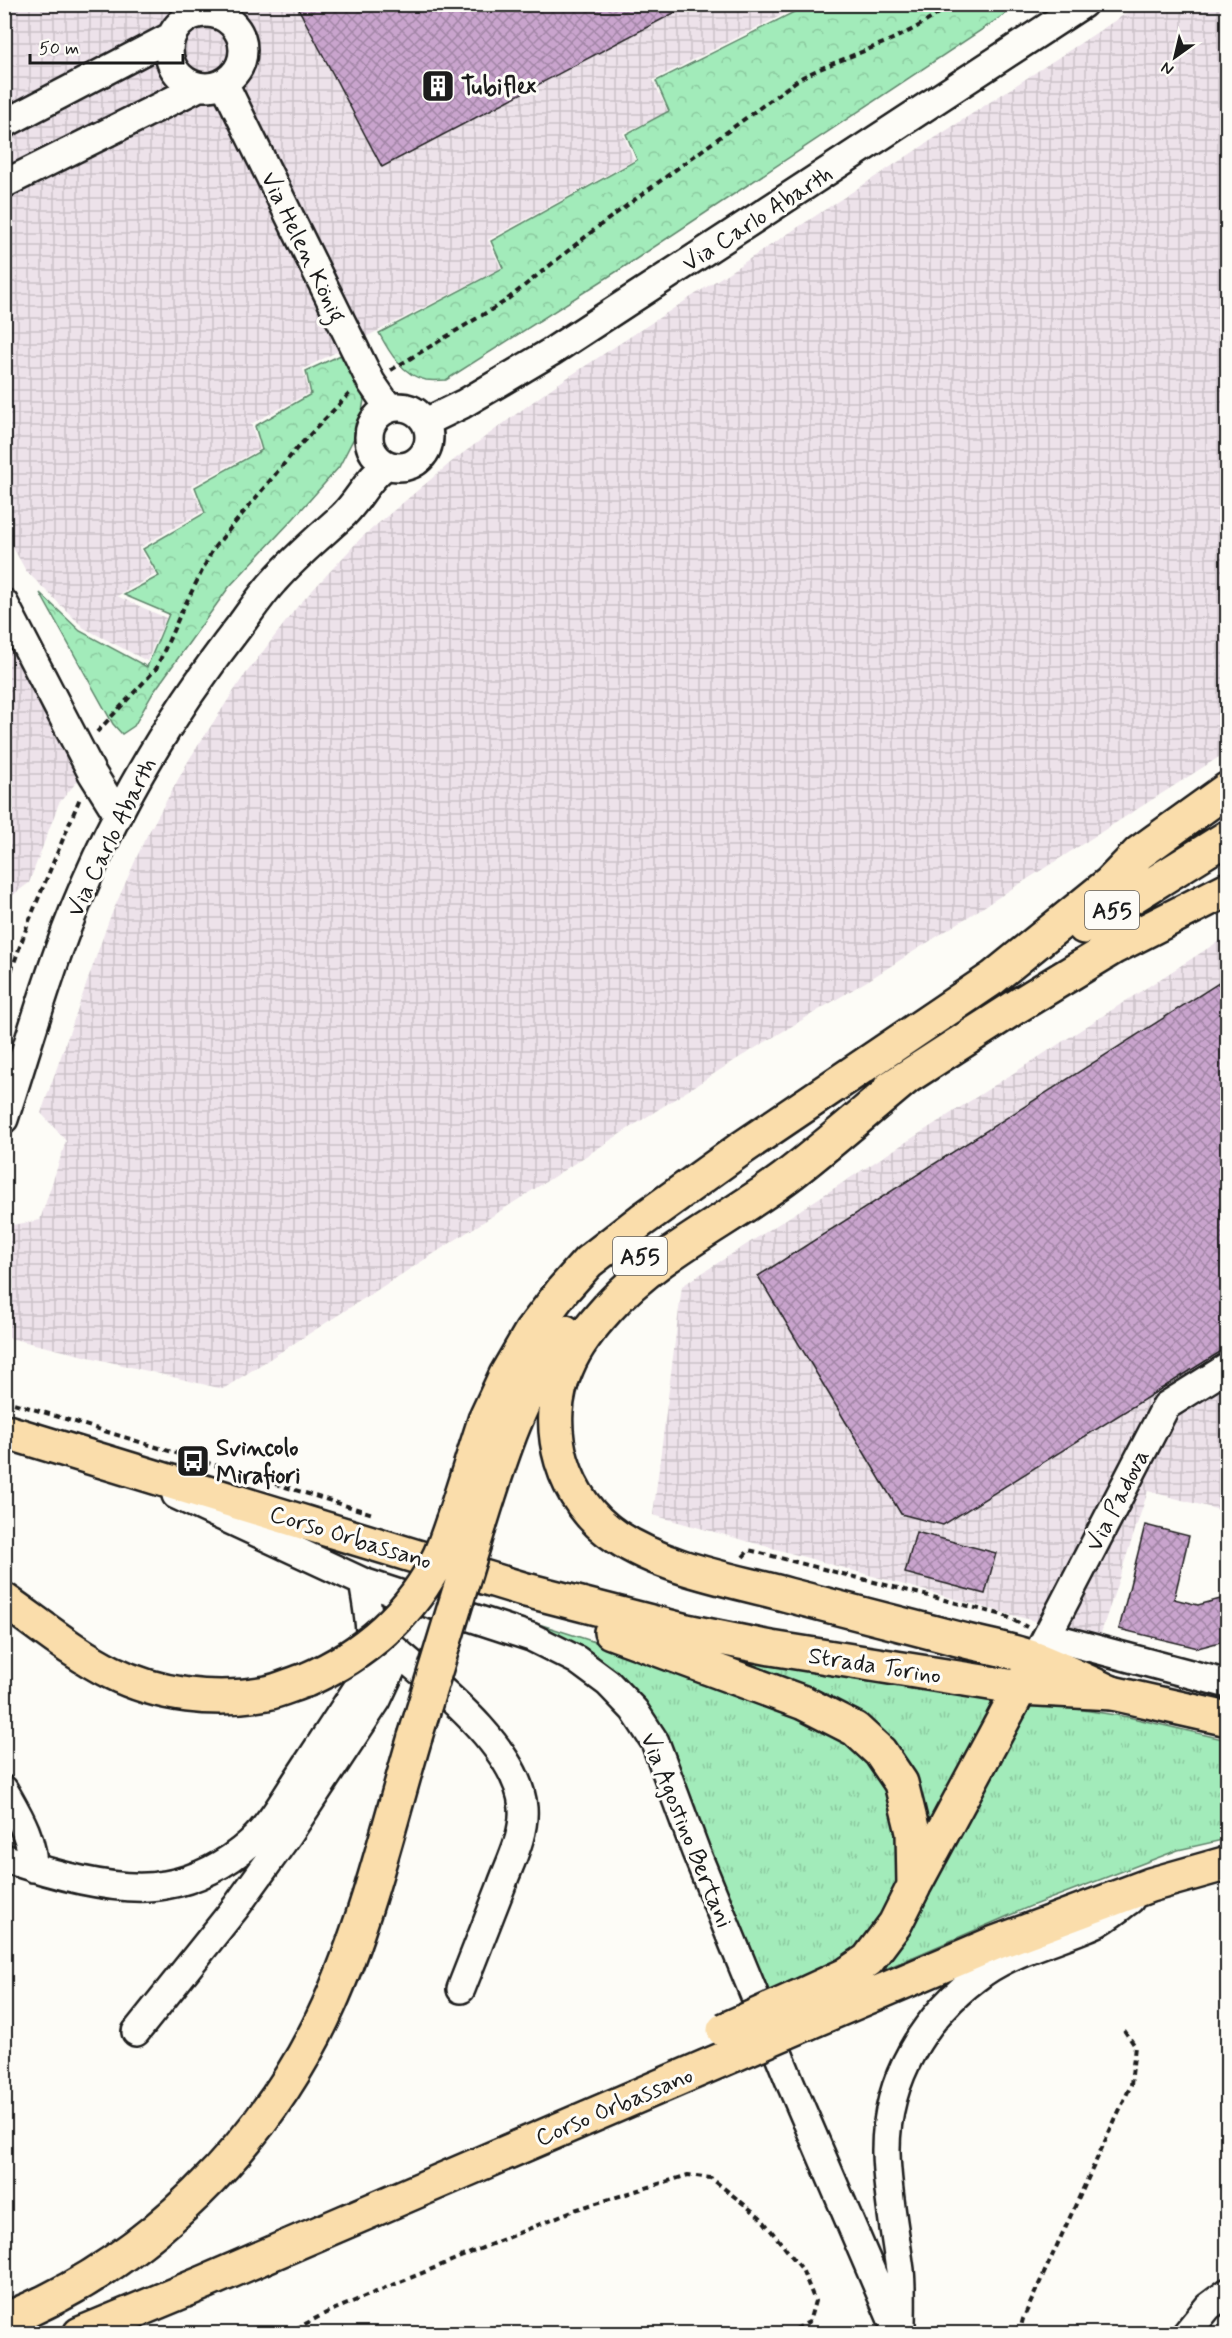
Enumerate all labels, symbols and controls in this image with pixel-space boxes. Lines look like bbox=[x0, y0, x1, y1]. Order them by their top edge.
scale bar bbox=[30, 27, 183, 65]
north arrow bbox=[1145, 27, 1205, 87]
text: 50 m bbox=[39, 37, 79, 61]
text: N bbox=[1157, 57, 1178, 80]
building icon: Tubiflex bbox=[420, 68, 456, 104]
place label: Tubiflex bbox=[461, 72, 537, 103]
street label: Via Carlo Abarth bbox=[677, 159, 839, 280]
street label: Via Helen König bbox=[250, 167, 353, 330]
street label: Via Carlo Abarth bbox=[60, 753, 164, 922]
road number: A55 bbox=[1085, 891, 1139, 929]
road number: A55 bbox=[613, 1237, 667, 1275]
place label: Svincolo Mirafiori bbox=[216, 1433, 300, 1492]
bus stop icon: Svincolo Mirafiori bbox=[175, 1443, 211, 1479]
street label: Via Padova bbox=[1079, 1444, 1157, 1557]
street label: Corso Orbassano bbox=[266, 1499, 435, 1578]
street label: Strada Torino bbox=[806, 1641, 943, 1692]
street label: Via Agostino Bertani bbox=[632, 1728, 739, 1933]
street label: Corso Orbassano bbox=[531, 2060, 698, 2154]

